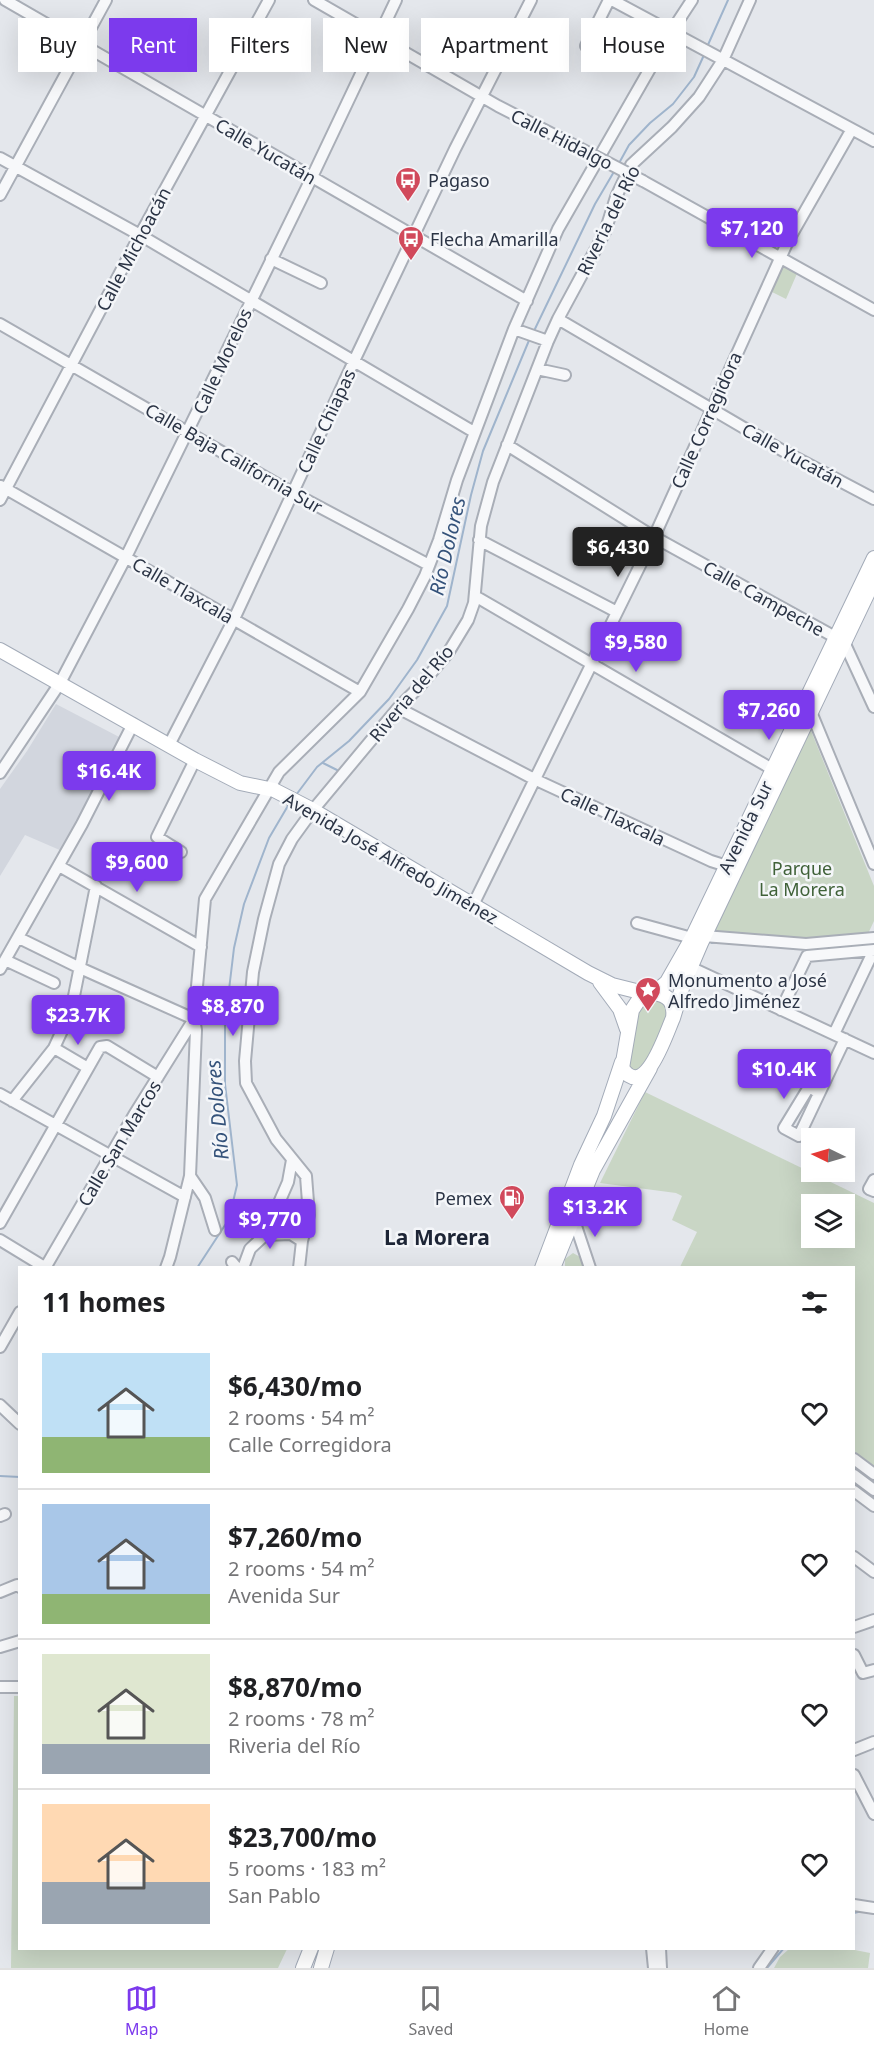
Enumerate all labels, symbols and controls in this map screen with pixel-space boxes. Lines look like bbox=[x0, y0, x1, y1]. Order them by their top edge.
chip: Buy bbox=[18, 18, 97, 72]
chip: Rent bbox=[109, 18, 197, 72]
chip: Filters bbox=[209, 18, 311, 72]
chip: New bbox=[323, 18, 409, 72]
chip: Apartment bbox=[421, 18, 569, 72]
chip: House bbox=[581, 18, 686, 72]
street label: Calle Hidalgo bbox=[507, 103, 617, 175]
street label: Calle Yucatán bbox=[211, 112, 321, 190]
street label: Riveria del Río bbox=[571, 161, 645, 279]
bus stop icon: Pagaso bbox=[393, 165, 423, 203]
place label: Pagaso bbox=[428, 168, 490, 192]
street label: Calle Michoacán bbox=[90, 183, 176, 315]
pin: $7,120 bbox=[703, 208, 801, 259]
text: $7,120 bbox=[721, 214, 783, 241]
bus stop icon: Flecha Amarilla bbox=[396, 224, 426, 262]
place label: Flecha Amarilla bbox=[430, 227, 559, 251]
street label: Calle Morelos bbox=[187, 304, 257, 418]
street label: Calle Corregidora bbox=[665, 348, 747, 492]
street label: Calle Chiapas bbox=[291, 365, 361, 477]
street label: Calle Baja California Sur bbox=[141, 397, 328, 519]
street label: Calle Yucatán bbox=[738, 417, 848, 493]
water label: Río Dolores bbox=[423, 494, 472, 598]
pin: $6,430 bbox=[569, 527, 667, 578]
text: $6,430 bbox=[587, 533, 649, 560]
street label: Calle Tlaxcala bbox=[128, 551, 238, 629]
street label: Calle Campeche bbox=[699, 555, 829, 641]
pin: $9,580 bbox=[587, 622, 685, 673]
text: $9,580 bbox=[605, 628, 667, 655]
street label: Riveria del Río bbox=[363, 640, 459, 746]
pin: $7,260 bbox=[720, 690, 818, 741]
text: $7,260 bbox=[738, 696, 800, 723]
pin: $16.4K bbox=[60, 751, 158, 802]
text: $16.4K bbox=[77, 757, 141, 784]
street label: Avenida Sur bbox=[712, 776, 778, 878]
street label: Calle Tlaxcala bbox=[557, 781, 669, 851]
street label: Avenida José Alfredo Jiménez bbox=[279, 787, 503, 929]
pin: $9,600 bbox=[88, 842, 186, 893]
text: $9,600 bbox=[106, 848, 168, 875]
park label: Parque La Morera bbox=[759, 856, 845, 901]
place label: Monumento a José Alfredo Jiménez bbox=[668, 968, 827, 1013]
place icon: Monumento a José Alfredo Jiménez bbox=[633, 975, 663, 1013]
pin: $8,870 bbox=[184, 986, 282, 1037]
text: $8,870 bbox=[202, 992, 264, 1019]
pin: $23.7K bbox=[29, 995, 127, 1046]
text: $23.7K bbox=[46, 1001, 110, 1028]
pin: $10.4K bbox=[735, 1049, 833, 1100]
text: $10.4K bbox=[752, 1055, 816, 1082]
water label: Río Dolores bbox=[199, 1059, 235, 1161]
street label: Calle San Marcos bbox=[72, 1076, 166, 1210]
north arrow bbox=[801, 1128, 855, 1182]
map controls bbox=[801, 1128, 855, 1248]
fuel station icon: Pemex bbox=[497, 1183, 527, 1221]
place label: Pemex bbox=[435, 1186, 492, 1210]
pin: $13.2K bbox=[546, 1187, 644, 1238]
text: $13.2K bbox=[563, 1193, 627, 1220]
button: layers bbox=[801, 1194, 855, 1248]
pin: $9,770 bbox=[221, 1199, 319, 1250]
text: $9,770 bbox=[239, 1205, 301, 1232]
district label: La Morera bbox=[384, 1223, 490, 1251]
text: 11 homes bbox=[42, 1284, 166, 1320]
icon: filters bbox=[798, 1286, 831, 1319]
text: $6,430/mo bbox=[228, 1368, 362, 1404]
icon: home bbox=[90, 1377, 162, 1449]
icon: heart bbox=[798, 1397, 831, 1430]
text: 2 rooms · 54 m² bbox=[228, 1404, 375, 1431]
text: Calle Corregidora bbox=[228, 1431, 392, 1458]
text: $7,260/mo bbox=[228, 1519, 362, 1555]
icon: home bbox=[90, 1528, 162, 1600]
icon: heart bbox=[798, 1548, 831, 1581]
text: 2 rooms · 54 m² bbox=[228, 1555, 375, 1582]
text: Avenida Sur bbox=[228, 1582, 340, 1609]
text: $8,870/mo bbox=[228, 1669, 362, 1705]
icon: home bbox=[90, 1678, 162, 1750]
icon: heart bbox=[798, 1698, 831, 1731]
text: 2 rooms · 78 m² bbox=[228, 1705, 375, 1732]
text: Riveria del Río bbox=[228, 1732, 361, 1759]
text: $23,700/mo bbox=[228, 1819, 377, 1855]
icon: home bbox=[90, 1828, 162, 1900]
icon: heart bbox=[798, 1848, 831, 1881]
text: 5 rooms · 183 m² bbox=[228, 1855, 386, 1882]
text: San Pablo bbox=[228, 1882, 321, 1909]
tab: Map bbox=[125, 1982, 158, 2040]
tab: Saved bbox=[409, 1982, 453, 2040]
tab: Home bbox=[703, 1982, 749, 2040]

